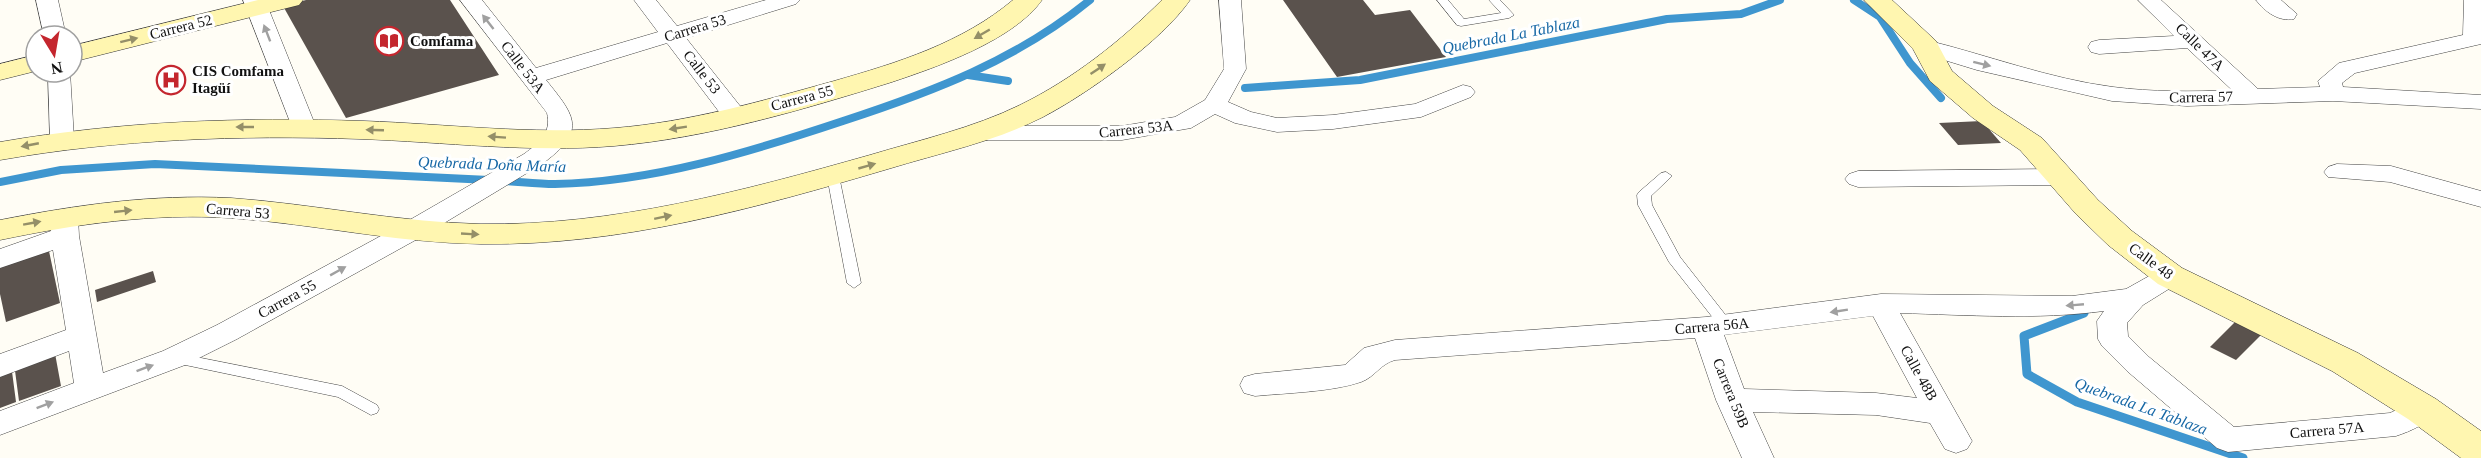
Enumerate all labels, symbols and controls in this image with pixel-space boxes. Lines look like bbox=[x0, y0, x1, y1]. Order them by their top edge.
street label: Carrera 53 bbox=[662, 11, 728, 45]
street label: Carrera 52 bbox=[148, 12, 214, 42]
water label: Quebrada La Tablaza bbox=[1441, 13, 1581, 57]
one-way arrow bbox=[482, 14, 494, 30]
street label: Calle 47A bbox=[2172, 20, 2228, 74]
north arrow bbox=[24, 24, 84, 84]
one-way arrow bbox=[262, 24, 272, 42]
library icon: Comfama bbox=[373, 25, 405, 57]
one-way arrow bbox=[974, 29, 990, 40]
place label: Comfama bbox=[410, 33, 474, 49]
one-way arrow bbox=[120, 35, 138, 45]
street label: Calle 53A bbox=[498, 38, 548, 96]
street label: Calle 53 bbox=[680, 47, 724, 97]
text: N bbox=[49, 59, 64, 78]
one-way arrow bbox=[1973, 60, 1991, 70]
place label: CIS Comfama Itagüí bbox=[192, 63, 285, 96]
one-way arrow bbox=[1090, 63, 1107, 74]
hospital icon: CIS Comfama Itagüí bbox=[155, 64, 187, 96]
street label: Carrera 55 bbox=[769, 82, 835, 114]
street label: Carrera 57 bbox=[2169, 88, 2233, 106]
street label: Carrera 53A bbox=[1098, 117, 1174, 141]
one-way arrow bbox=[236, 122, 255, 132]
one-way arrow bbox=[668, 124, 687, 133]
one-way arrow bbox=[366, 125, 385, 135]
one-way arrow bbox=[488, 132, 507, 141]
one-way arrow bbox=[20, 141, 39, 150]
water label: Quebrada Doña María bbox=[418, 153, 566, 175]
one-way arrow bbox=[858, 161, 876, 170]
street label: Carrera 53 bbox=[206, 200, 270, 222]
one-way arrow bbox=[113, 206, 132, 216]
one-way arrow bbox=[654, 212, 673, 222]
one-way arrow bbox=[23, 219, 42, 228]
one-way arrow bbox=[460, 229, 479, 238]
street label: Calle 48 bbox=[2126, 240, 2176, 282]
one-way arrow bbox=[330, 266, 347, 276]
street label: Carrera 55 bbox=[255, 277, 319, 321]
one-way arrow bbox=[2066, 300, 2085, 310]
one-way arrow bbox=[1829, 307, 1848, 316]
street label: Carrera 56A bbox=[1674, 315, 1750, 337]
street label: Calle 48B bbox=[1897, 343, 1941, 403]
street label: Carrera 59B bbox=[1710, 356, 1752, 430]
one-way arrow bbox=[136, 363, 154, 372]
water label: Quebrada La Tablaza bbox=[2072, 374, 2210, 438]
one-way arrow bbox=[36, 400, 54, 409]
street label: Carrera 57A bbox=[2289, 419, 2365, 441]

